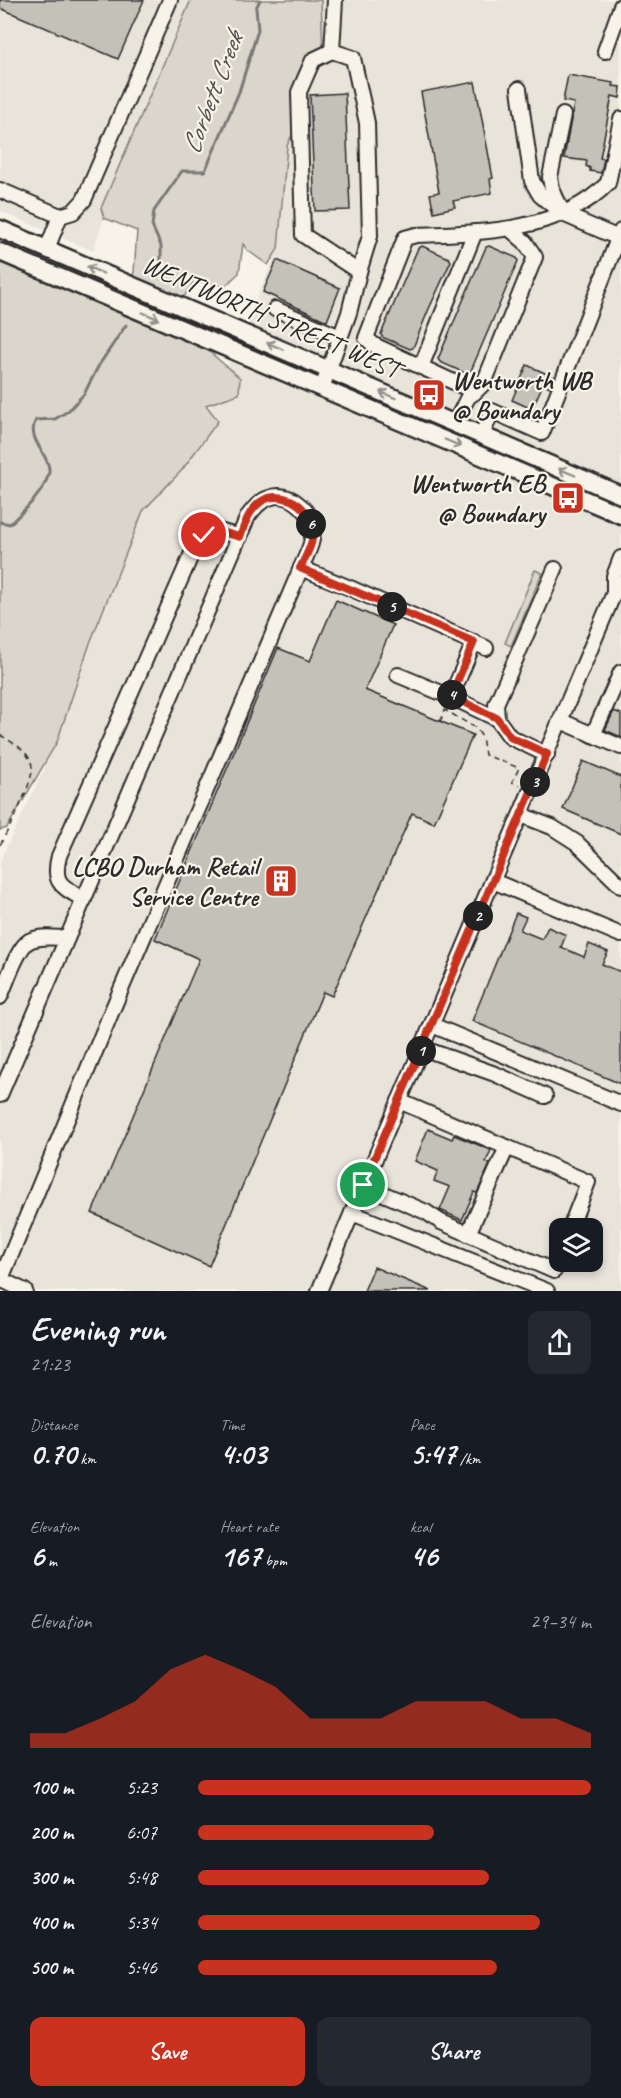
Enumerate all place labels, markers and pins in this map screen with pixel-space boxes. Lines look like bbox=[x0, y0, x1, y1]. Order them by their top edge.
place label: Wentworth WB @ Boundary bbox=[452, 364, 594, 427]
bus stop icon: Wentworth WB @ Boundary bbox=[411, 377, 447, 413]
place label: Wentworth EB @ Boundary bbox=[410, 467, 548, 530]
bus stop icon: Wentworth EB @ Boundary bbox=[550, 480, 586, 516]
pin bbox=[178, 509, 229, 560]
pin: 6 bbox=[296, 509, 326, 539]
pin: 5 bbox=[377, 592, 407, 622]
pin: 4 bbox=[437, 680, 467, 710]
pin: 3 bbox=[520, 767, 550, 797]
place label: LCBO Durham Retail Service Centre bbox=[72, 850, 262, 913]
building icon: LCBO Durham Retail Service Centre bbox=[263, 863, 299, 899]
pin: 2 bbox=[463, 901, 493, 931]
pin: 1 bbox=[406, 1036, 436, 1066]
pin bbox=[337, 1159, 388, 1210]

